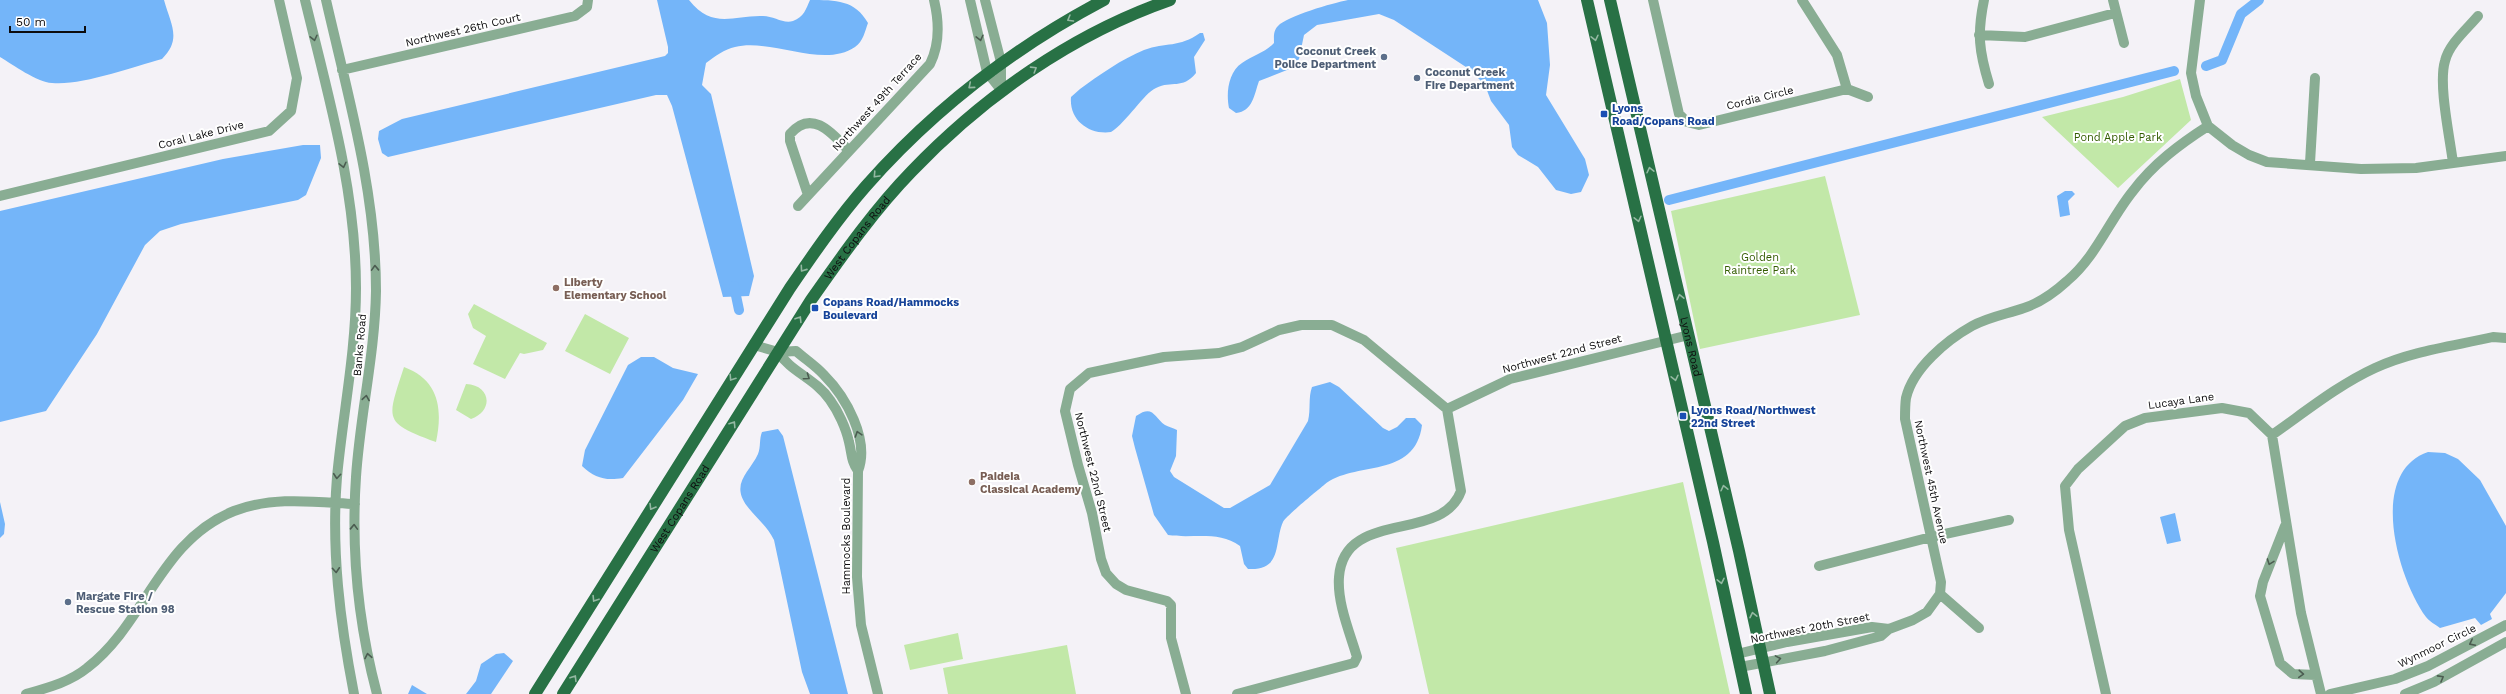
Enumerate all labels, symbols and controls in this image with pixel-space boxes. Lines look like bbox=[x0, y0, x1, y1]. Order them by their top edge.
scale bar bbox=[10, 8, 85, 34]
street label: Northwest 26th Court bbox=[404, 10, 522, 50]
one-way arrow bbox=[1067, 14, 1074, 21]
text: 50 m bbox=[16, 15, 46, 29]
one-way arrow bbox=[310, 35, 318, 41]
one-way arrow bbox=[975, 35, 983, 41]
one-way arrow bbox=[1591, 35, 1599, 41]
place label: Coconut Creek Police Department bbox=[1274, 45, 1376, 71]
street label: Northwest 49th Terrace bbox=[830, 50, 924, 154]
marker: Coconut Creek Police Department bbox=[1379, 52, 1389, 62]
one-way arrow bbox=[1030, 66, 1037, 74]
place label: Coconut Creek Fire Department bbox=[1425, 66, 1515, 92]
marker: Coconut Creek Fire Department bbox=[1412, 73, 1422, 83]
one-way arrow bbox=[968, 82, 975, 89]
street label: Cordia Circle bbox=[1725, 83, 1795, 113]
place label: Lyons Road/Copans Road bbox=[1612, 102, 1715, 128]
marker: Lyons Road/Copans Road bbox=[1599, 109, 1609, 119]
street label: Coral Lake Drive bbox=[157, 118, 245, 152]
park label: Pond Apple Park bbox=[2074, 131, 2162, 144]
one-way arrow bbox=[339, 161, 347, 168]
one-way arrow bbox=[1647, 167, 1655, 173]
one-way arrow bbox=[873, 170, 881, 178]
street label: West Copans Road bbox=[821, 193, 893, 282]
one-way arrow bbox=[1633, 216, 1641, 222]
park label: Golden Raintree Park bbox=[1724, 251, 1796, 277]
one-way arrow bbox=[371, 265, 379, 271]
one-way arrow bbox=[801, 265, 808, 272]
place label: Liberty Elementary School bbox=[564, 276, 667, 302]
marker: Liberty Elementary School bbox=[551, 283, 561, 293]
one-way arrow bbox=[1676, 293, 1685, 300]
place label: Copans Road/Hammocks Boulevard bbox=[823, 296, 959, 322]
marker: Copans Road/Hammocks Boulevard bbox=[810, 303, 820, 313]
street label: Banks Road bbox=[351, 313, 369, 377]
street label: Lyons Road bbox=[1678, 315, 1704, 378]
one-way arrow bbox=[794, 316, 802, 323]
street label: Northwest 22nd Street bbox=[1501, 332, 1623, 376]
one-way arrow bbox=[802, 372, 809, 379]
one-way arrow bbox=[729, 374, 737, 381]
one-way arrow bbox=[1670, 374, 1679, 381]
street label: Lucaya Lane bbox=[2147, 390, 2215, 412]
one-way arrow bbox=[361, 395, 370, 401]
place label: Lyons Road/Northwest 22nd Street bbox=[1691, 404, 1816, 430]
street label: Northwest 22nd Street bbox=[1072, 411, 1114, 534]
marker: Lyons Road/Northwest 22nd Street bbox=[1678, 411, 1688, 421]
street label: Northwest 45th Avenue bbox=[1912, 419, 1950, 545]
one-way arrow bbox=[728, 422, 735, 429]
one-way arrow bbox=[854, 430, 863, 437]
street label: West Copans Road bbox=[647, 462, 712, 555]
place label: Paideia Classical Academy bbox=[980, 470, 1082, 496]
one-way arrow bbox=[333, 473, 342, 479]
marker: Paideia Classical Academy bbox=[967, 477, 977, 487]
street label: Hammocks Boulevard bbox=[840, 478, 853, 594]
one-way arrow bbox=[1721, 485, 1729, 491]
one-way arrow bbox=[649, 503, 656, 510]
one-way arrow bbox=[350, 524, 358, 530]
one-way arrow bbox=[2266, 558, 2274, 565]
one-way arrow bbox=[332, 567, 341, 573]
one-way arrow bbox=[1717, 577, 1725, 584]
place label: Margate Fire / Rescue Station 98 bbox=[76, 590, 175, 616]
one-way arrow bbox=[592, 595, 599, 602]
marker: Margate Fire / Rescue Station 98 bbox=[63, 597, 73, 607]
street label: Northwest 20th Street bbox=[1749, 610, 1871, 646]
one-way arrow bbox=[1749, 612, 1757, 618]
street label: Wynmoor Circle bbox=[2396, 621, 2478, 671]
one-way arrow bbox=[2468, 638, 2476, 646]
one-way arrow bbox=[364, 653, 372, 659]
one-way arrow bbox=[1775, 655, 1781, 664]
one-way arrow bbox=[2297, 670, 2304, 679]
one-way arrow bbox=[569, 675, 576, 682]
one-way arrow bbox=[2437, 676, 2444, 683]

